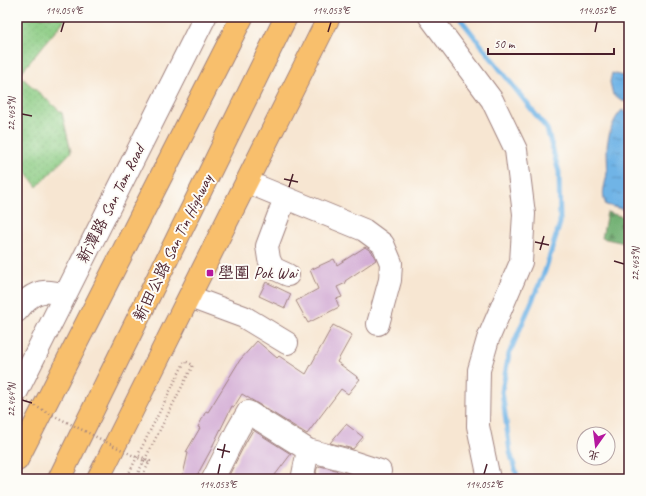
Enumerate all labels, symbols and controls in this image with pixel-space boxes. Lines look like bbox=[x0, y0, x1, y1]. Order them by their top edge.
text: 114.054°E bbox=[45, 4, 84, 17]
text: 114.053°E bbox=[312, 4, 351, 17]
text: 114.052°E bbox=[578, 4, 617, 17]
scale bar bbox=[488, 30, 614, 56]
text: 50 m bbox=[494, 36, 516, 52]
text: 22.463°N bbox=[5, 95, 18, 131]
street label: 新潭路 San Tam Road bbox=[73, 139, 151, 266]
street label: 新田公路 San Tin Highway bbox=[129, 170, 218, 325]
text: 22.463°N bbox=[629, 245, 642, 281]
place label: 壆圍 Pok Wai bbox=[218, 263, 299, 283]
marker: 壆圍 Pok Wai bbox=[205, 268, 215, 278]
text: 22.464°N bbox=[5, 381, 18, 417]
north arrow bbox=[576, 426, 616, 466]
text: 北 bbox=[587, 448, 601, 464]
text: 114.053°E bbox=[199, 478, 238, 491]
text: 114.052°E bbox=[465, 478, 504, 491]

